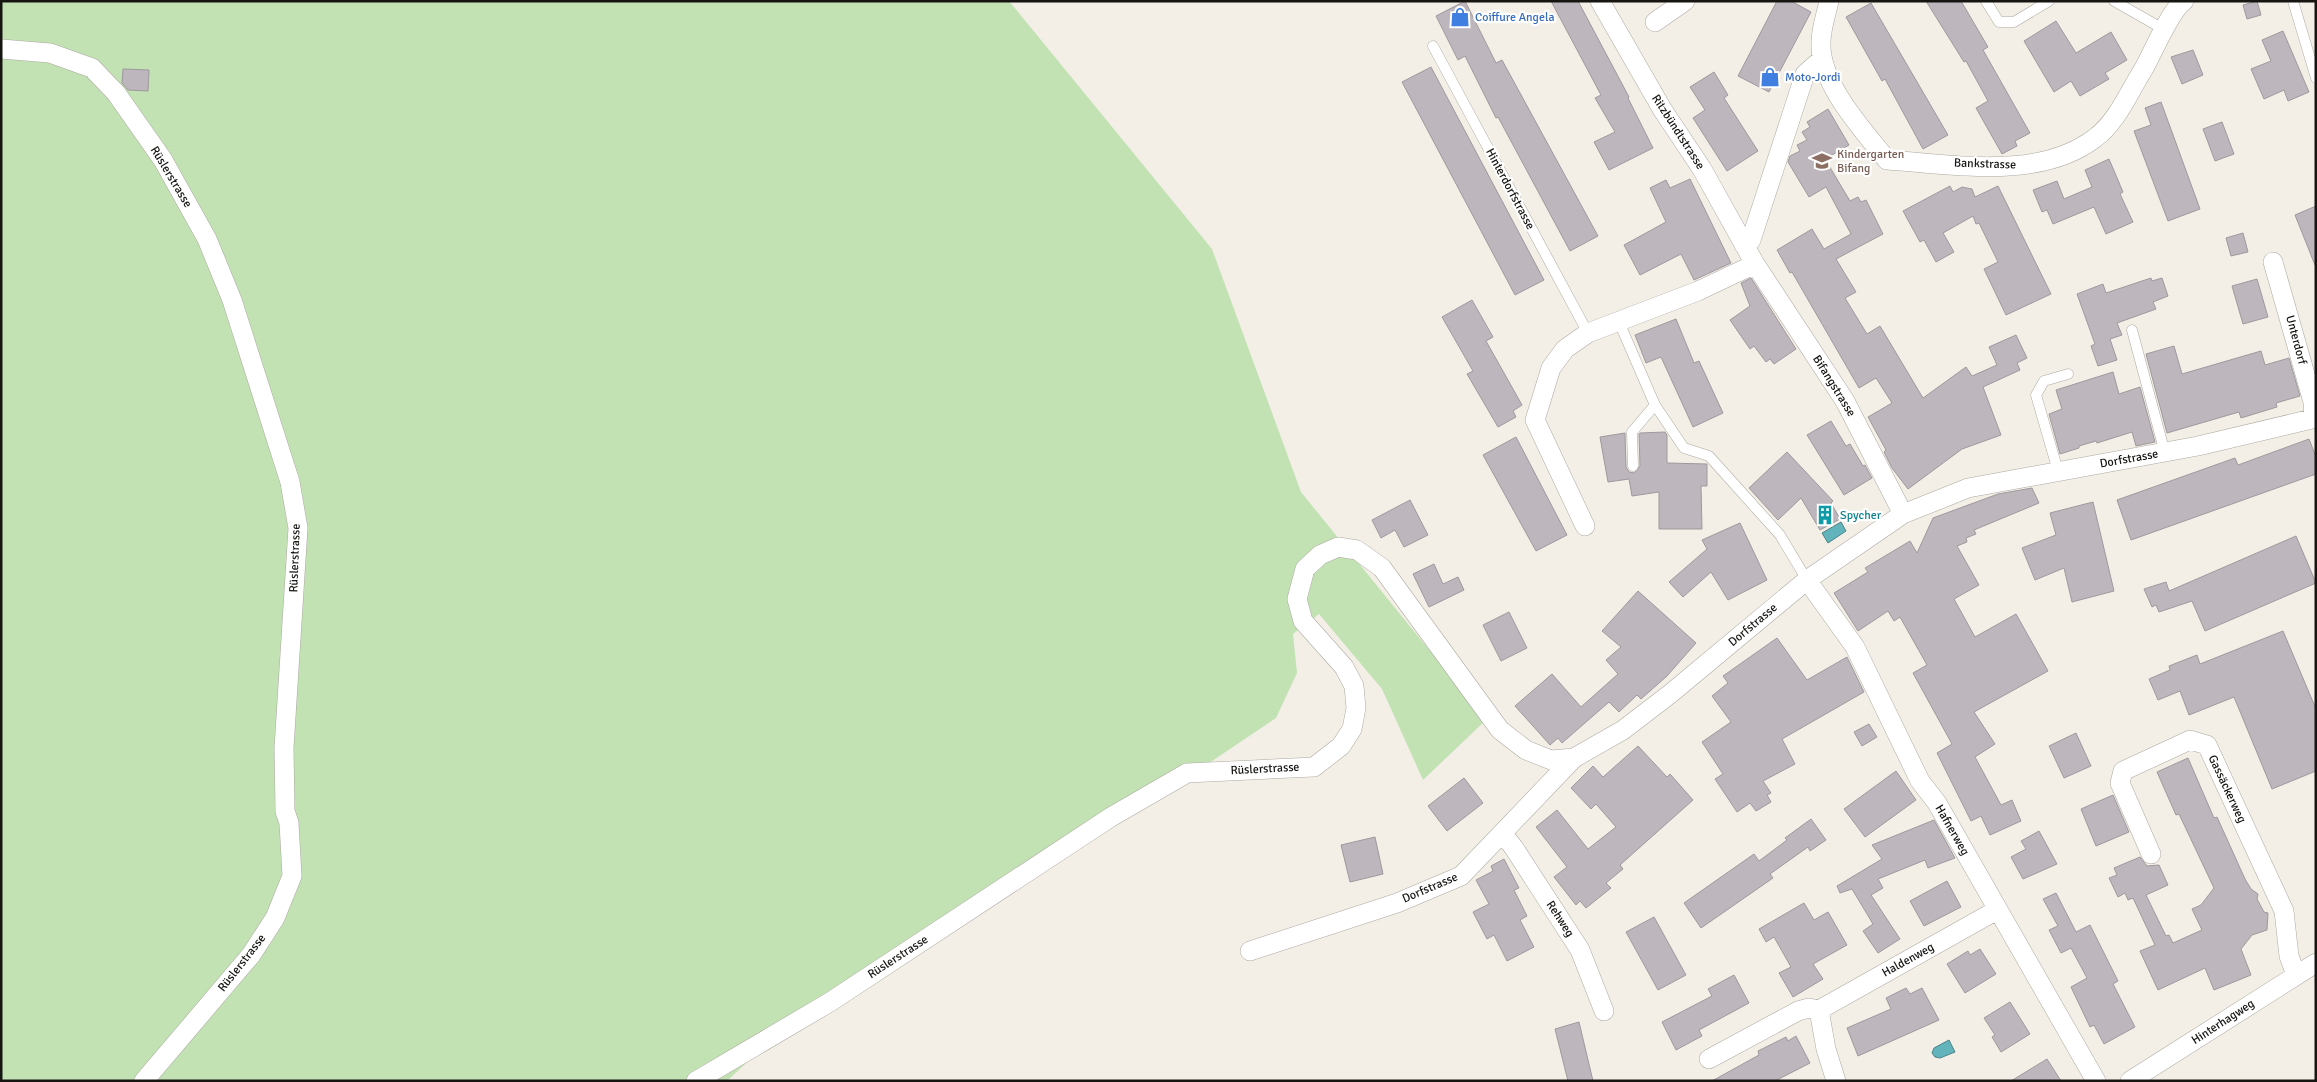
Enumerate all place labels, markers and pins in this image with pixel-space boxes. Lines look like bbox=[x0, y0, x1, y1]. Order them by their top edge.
shop icon: Coiffure Angela bbox=[1449, 6, 1471, 28]
place label: Coiffure Angela bbox=[1475, 10, 1555, 25]
shop icon: Moto-Jordi bbox=[1759, 66, 1781, 88]
place label: Moto-Jordi bbox=[1785, 70, 1841, 85]
place label: Kindergarten Bifang bbox=[1837, 147, 1904, 176]
school or university icon: Kindergarten Bifang bbox=[1811, 150, 1833, 172]
building icon: Spycher bbox=[1814, 504, 1836, 526]
place label: Spycher bbox=[1840, 508, 1882, 523]

